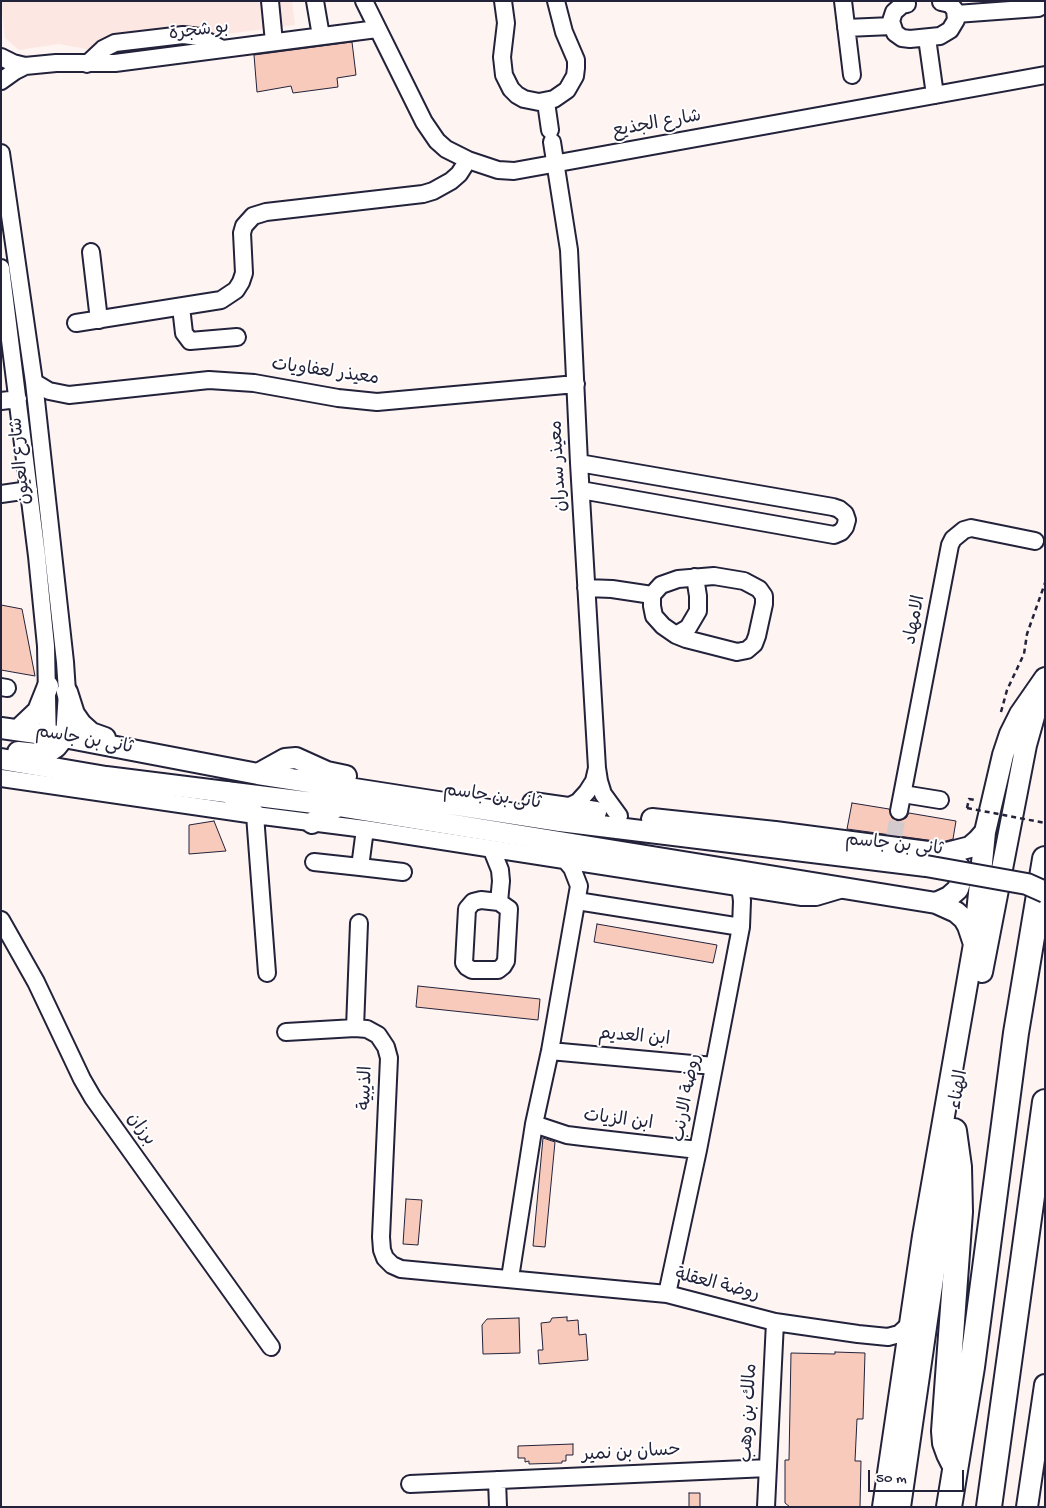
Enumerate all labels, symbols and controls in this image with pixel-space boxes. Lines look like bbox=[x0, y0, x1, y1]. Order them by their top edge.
street label: بو شجرة bbox=[168, 18, 230, 46]
street label: شارع الجذيع bbox=[611, 107, 703, 143]
street label: معيذر لعفاويات bbox=[270, 355, 380, 391]
street label: شارع العيون bbox=[7, 416, 37, 506]
street label: معيذر سدران bbox=[547, 420, 573, 512]
street label: الامهاد bbox=[901, 593, 931, 647]
street label: ثانى بن جاسم bbox=[34, 722, 134, 760]
street label: ثانى بن جاسم bbox=[442, 780, 542, 816]
street label: ثانى بن جاسم bbox=[844, 830, 944, 862]
street label: ابن العديم bbox=[597, 1024, 671, 1052]
street label: روضة الارنب bbox=[669, 1052, 707, 1144]
street label: الذيبية bbox=[355, 1066, 379, 1110]
street label: الهناء bbox=[946, 1069, 974, 1111]
street label: ابن الزيات bbox=[582, 1106, 654, 1136]
street label: برزان bbox=[121, 1109, 159, 1151]
street label: روضة العقلة bbox=[672, 1265, 762, 1307]
street label: مالك بن وهب bbox=[737, 1363, 763, 1463]
street label: حسان بن نمير bbox=[581, 1441, 681, 1467]
scale bar bbox=[871, 1460, 967, 1492]
text: 50 m bbox=[876, 1470, 907, 1488]

